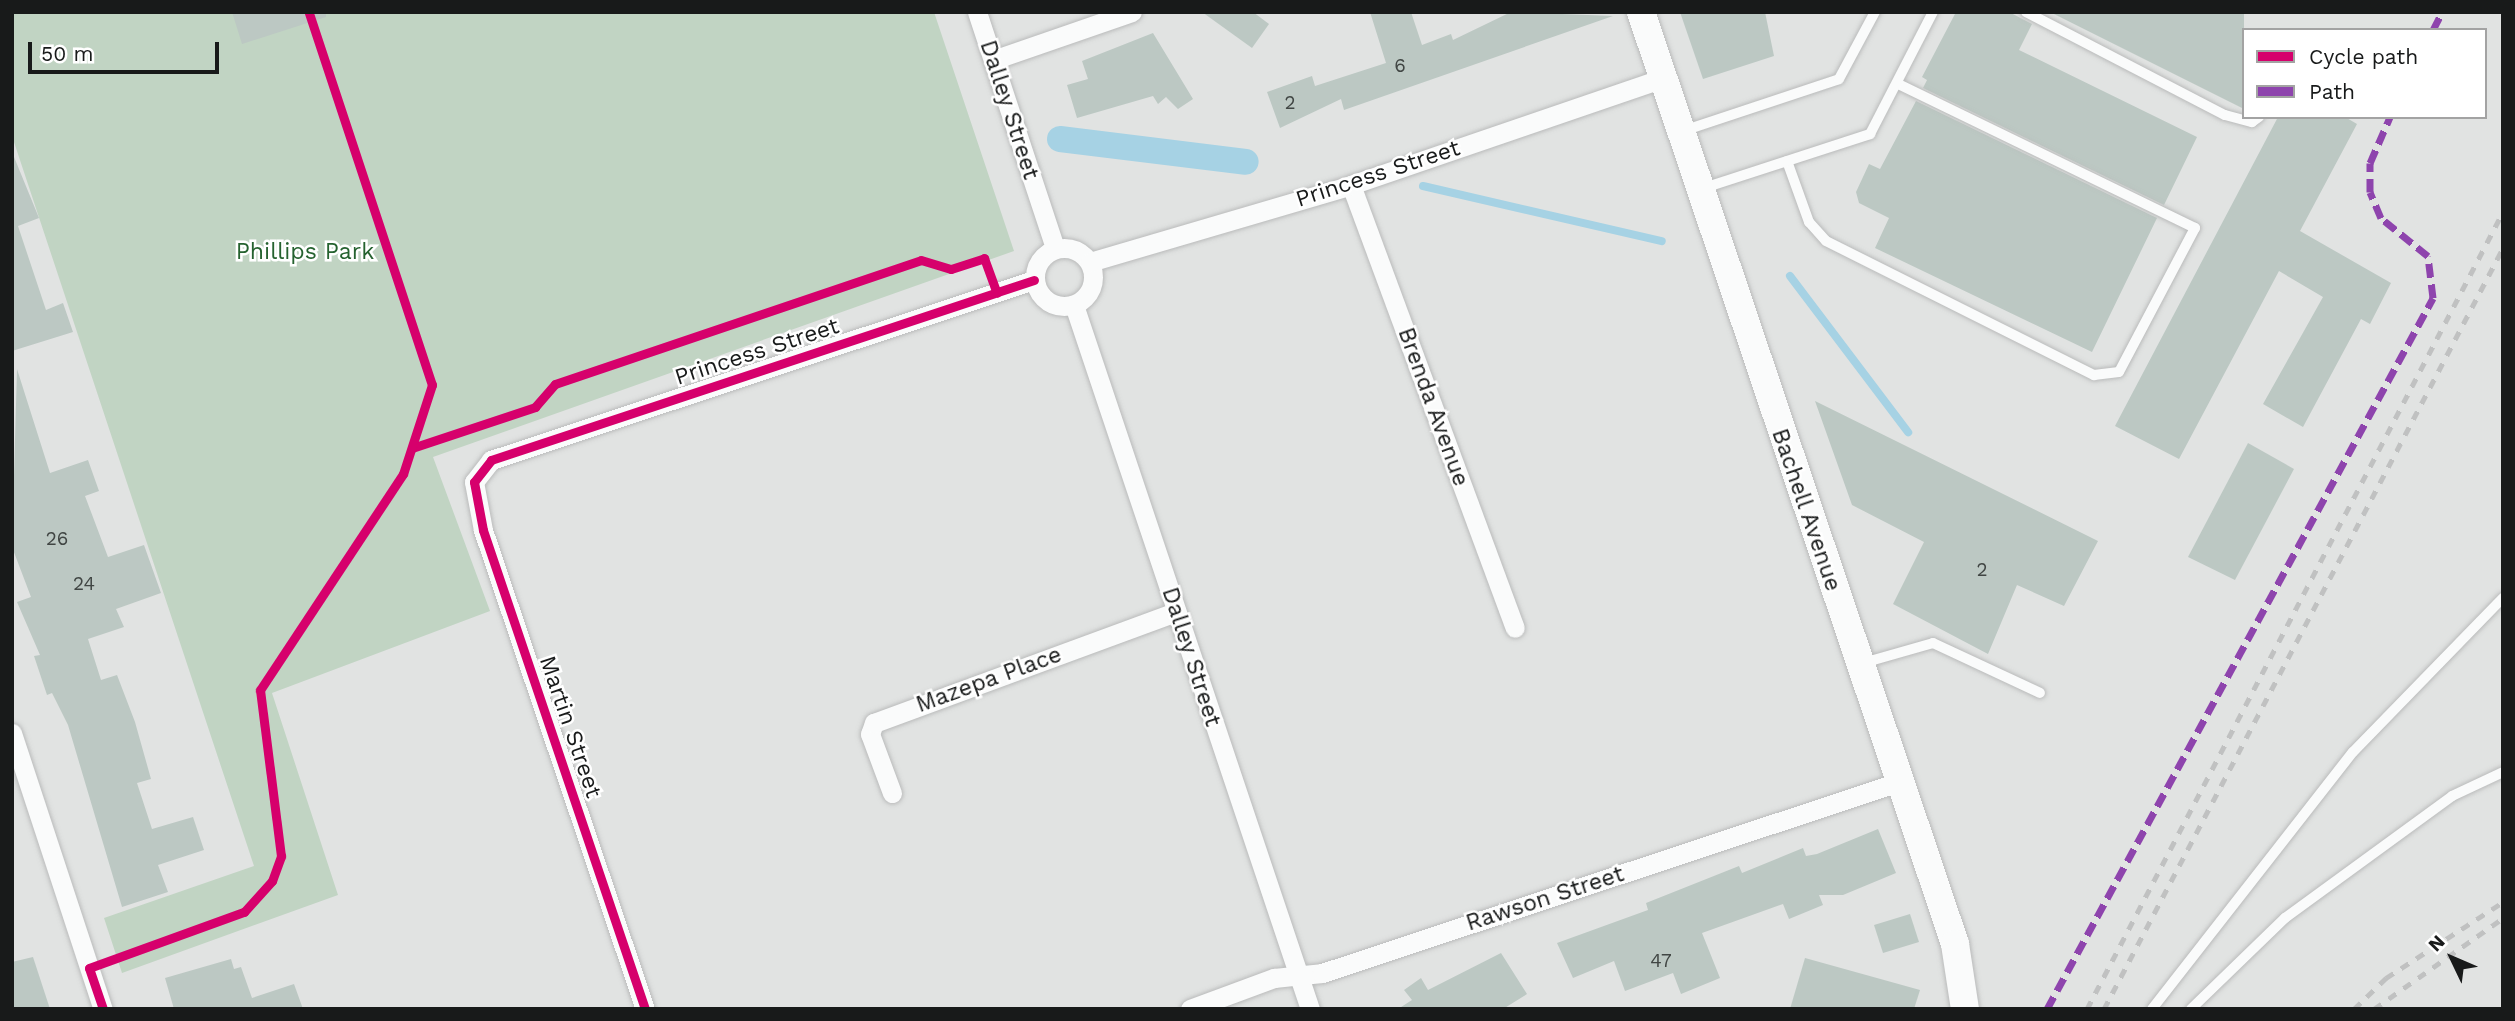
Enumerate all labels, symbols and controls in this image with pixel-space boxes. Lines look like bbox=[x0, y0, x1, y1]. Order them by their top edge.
scale bar bbox=[32, 28, 222, 72]
legend bbox=[2242, 28, 2487, 119]
street label: Dalley Street bbox=[973, 37, 1045, 183]
text: 50 m bbox=[41, 41, 93, 66]
text: Cycle path bbox=[2309, 44, 2418, 69]
house number: 6 bbox=[1394, 55, 1406, 77]
text: Path bbox=[2309, 79, 2355, 104]
house number: 2 bbox=[1284, 92, 1296, 114]
street label: Princess Street bbox=[1292, 134, 1464, 214]
park label: Phillips Park bbox=[236, 238, 374, 266]
street label: Princess Street bbox=[671, 312, 843, 392]
street label: Brenda Avenue bbox=[1391, 323, 1475, 491]
street label: Bachell Avenue bbox=[1765, 424, 1847, 596]
house number: 26 bbox=[46, 528, 68, 550]
house number: 2 bbox=[1976, 559, 1988, 581]
house number: 24 bbox=[73, 573, 95, 595]
street label: Dalley Street bbox=[1155, 584, 1227, 730]
street label: Mazepa Place bbox=[912, 641, 1066, 719]
street label: Martin Street bbox=[533, 652, 607, 802]
street label: Rawson Street bbox=[1463, 860, 1627, 938]
north arrow bbox=[2417, 923, 2487, 993]
text: N bbox=[2423, 930, 2450, 956]
house number: 47 bbox=[1650, 950, 1672, 972]

